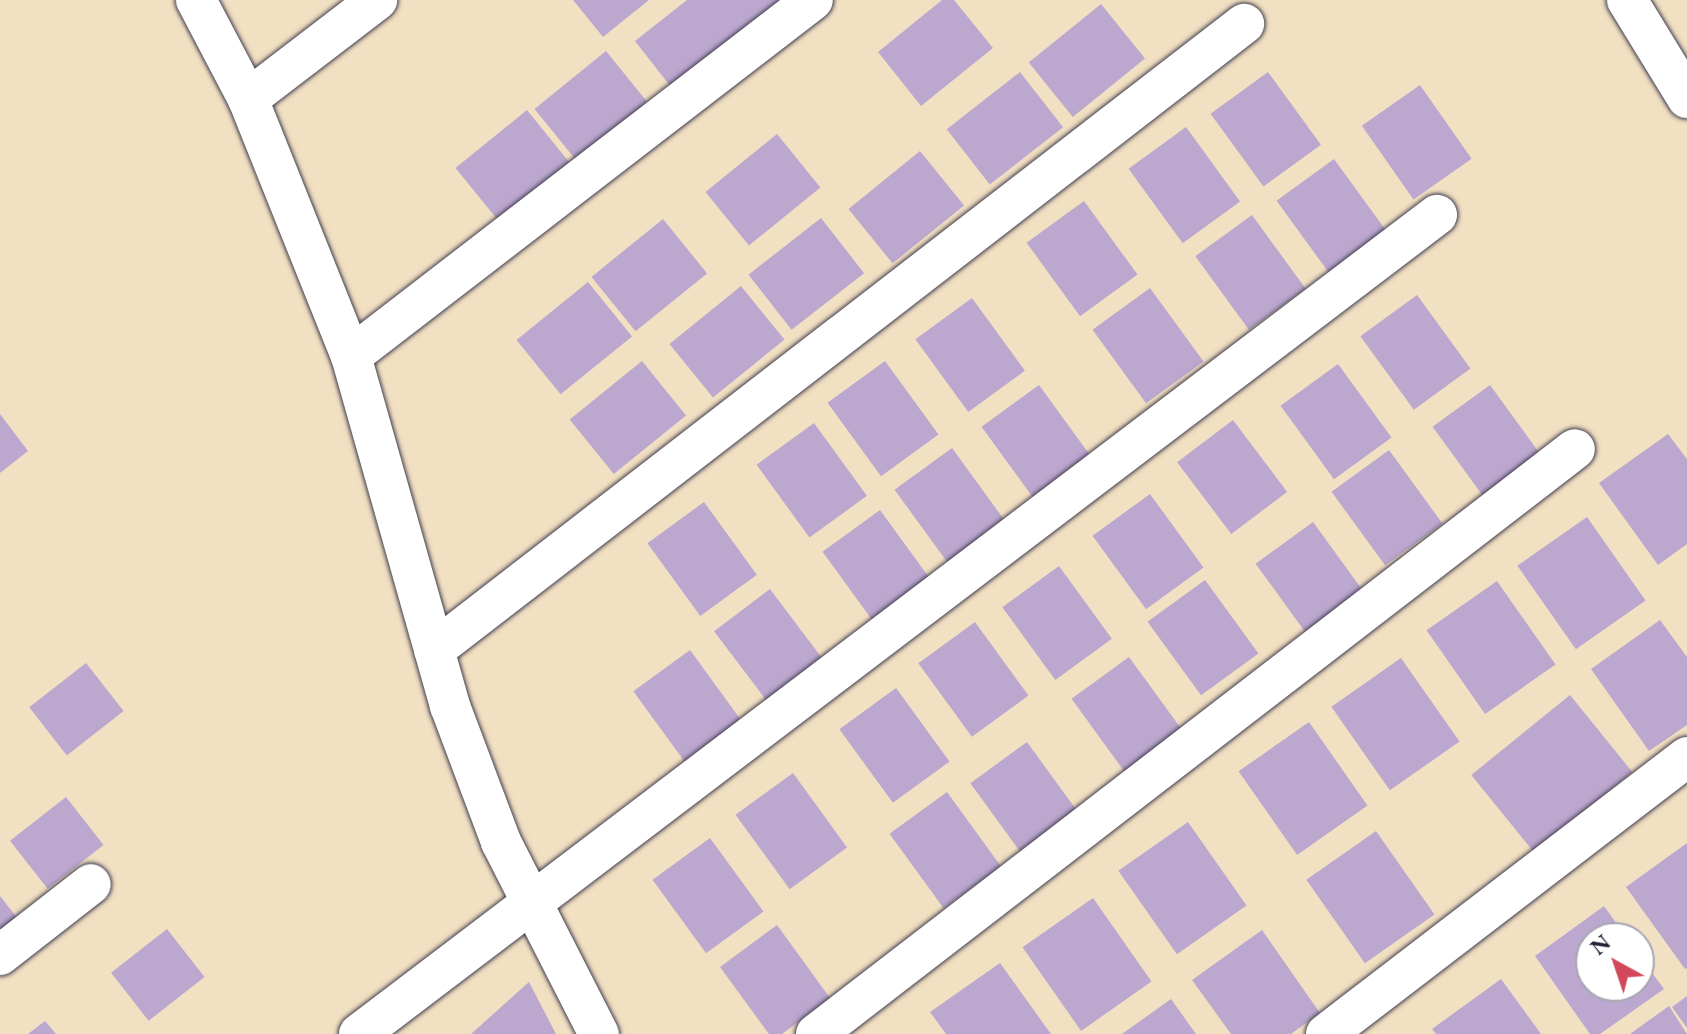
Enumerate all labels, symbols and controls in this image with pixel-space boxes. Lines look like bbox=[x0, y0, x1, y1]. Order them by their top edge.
north arrow bbox=[1575, 922, 1655, 1002]
text: N bbox=[1584, 928, 1617, 962]

